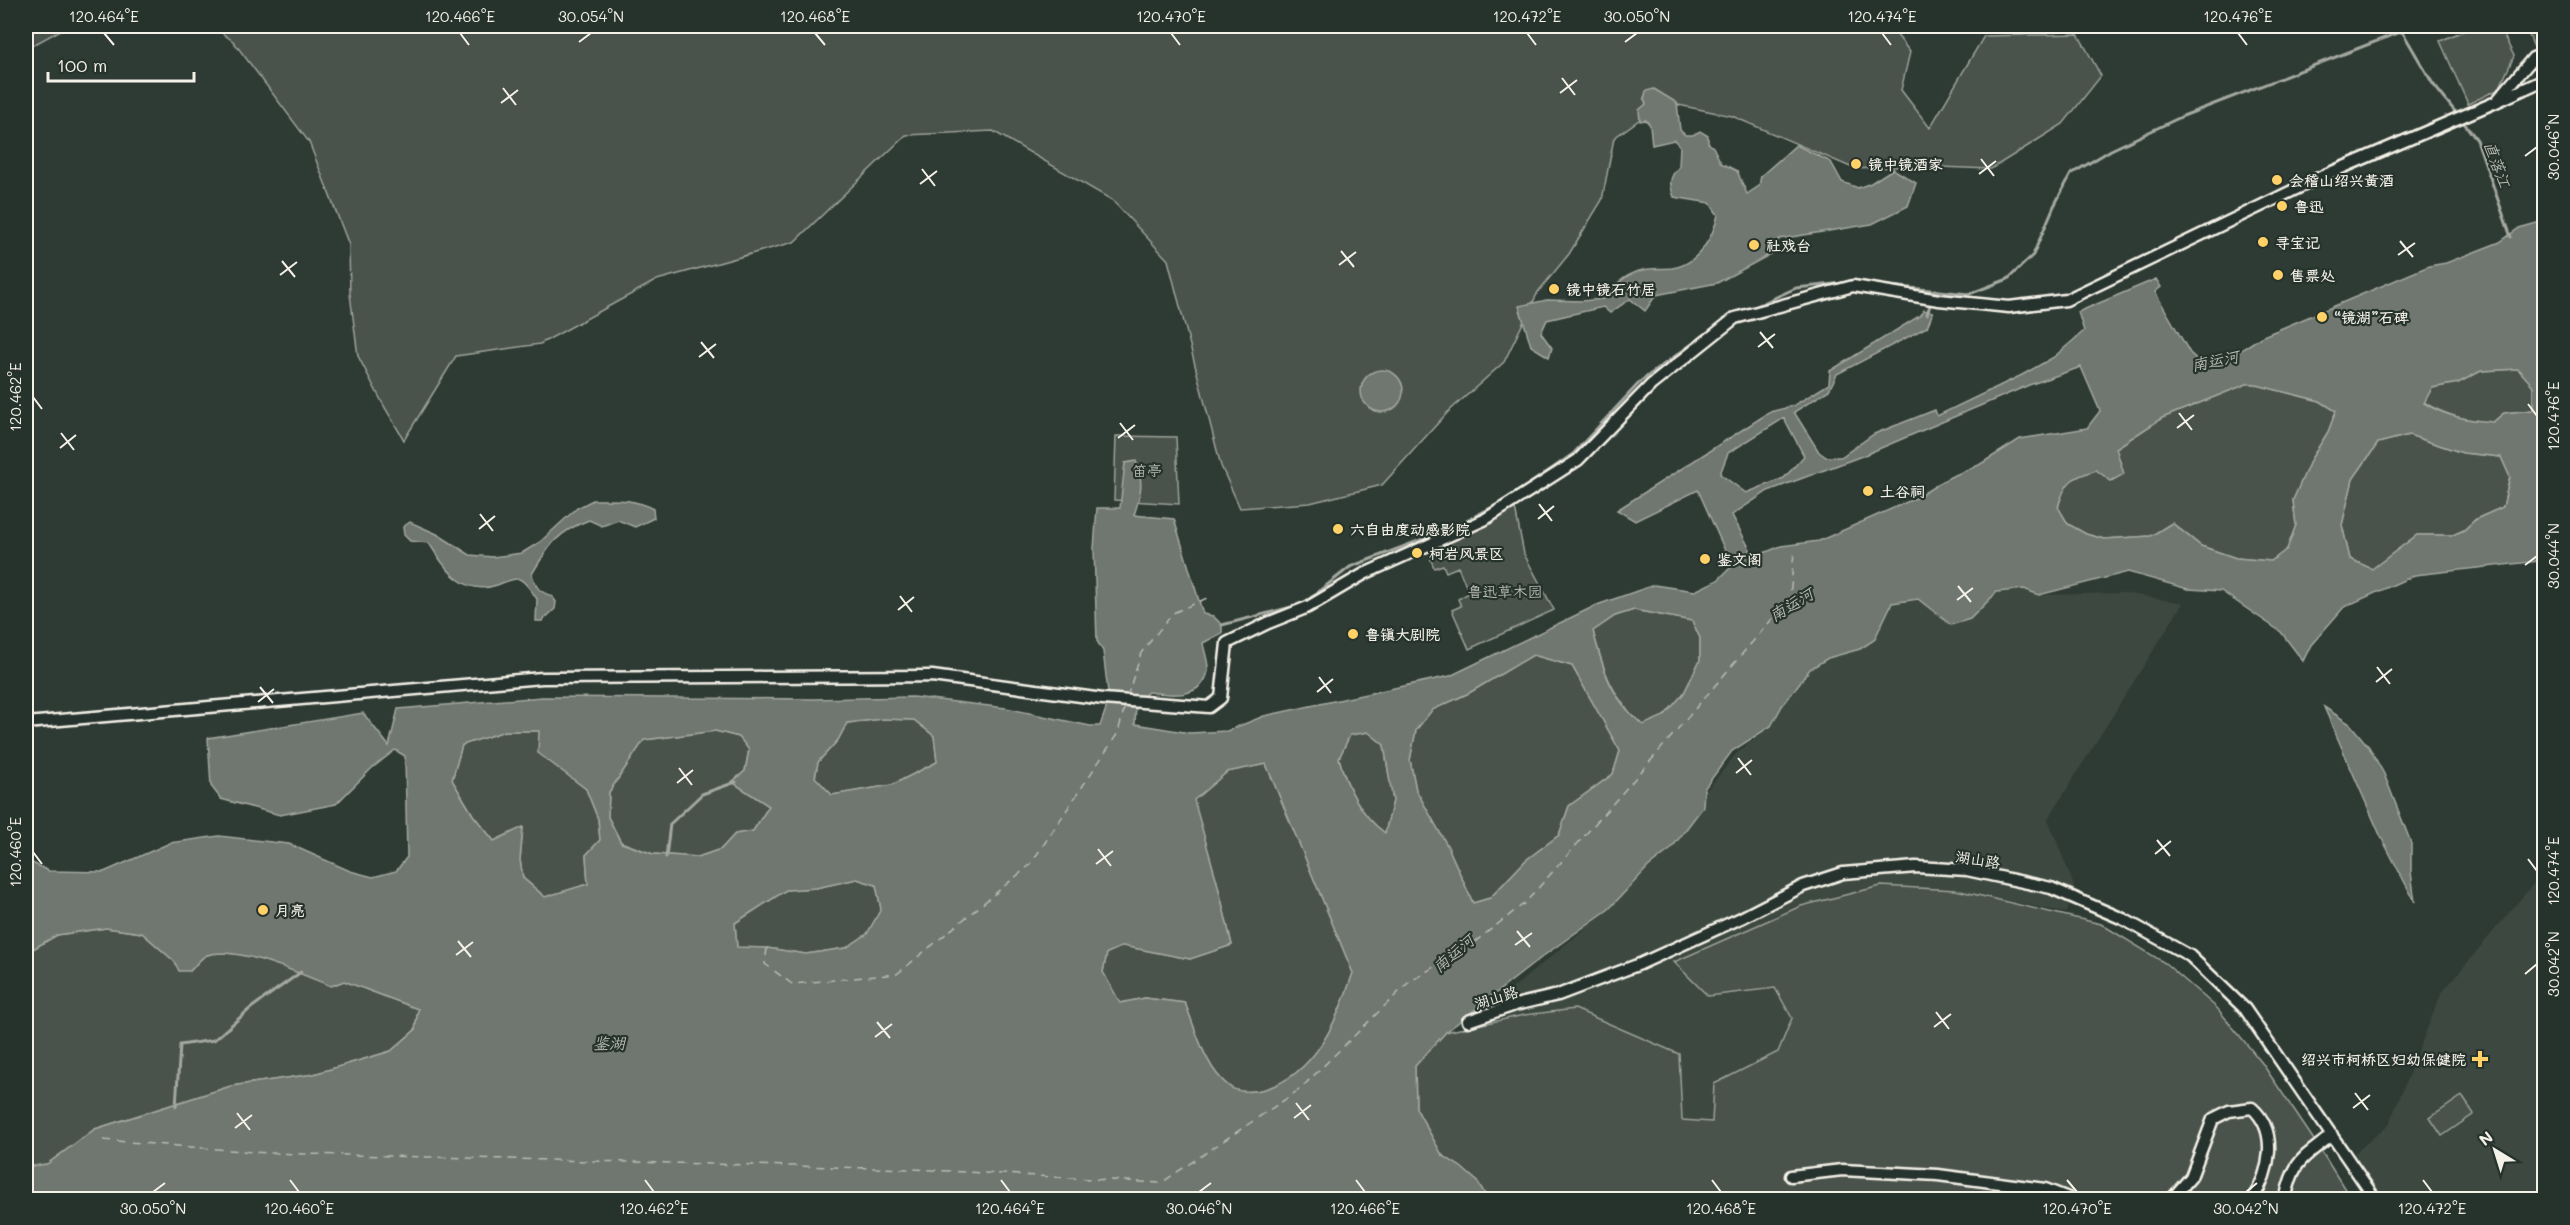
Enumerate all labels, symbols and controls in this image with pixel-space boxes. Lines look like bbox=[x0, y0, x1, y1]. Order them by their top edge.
text: 120.464°E bbox=[69, 6, 139, 26]
text: 120.466°E bbox=[425, 6, 495, 26]
text: 30.054°N bbox=[558, 6, 624, 26]
text: 120.468°E bbox=[780, 6, 850, 26]
text: 120.470°E bbox=[1136, 6, 1206, 26]
text: 120.472°E bbox=[1493, 6, 1562, 26]
text: 30.050°N bbox=[1604, 6, 1670, 26]
text: 120.474°E bbox=[1847, 6, 1917, 26]
text: 120.476°E bbox=[2203, 6, 2273, 26]
scale bar bbox=[48, 45, 194, 83]
text: 100 m bbox=[57, 53, 107, 77]
text: 30.046°N bbox=[2543, 114, 2563, 180]
water label: 直落江 bbox=[2480, 138, 2516, 191]
place label: 镜中镜酒家 bbox=[1868, 154, 1943, 174]
marker: 镜中镜酒家 bbox=[1849, 157, 1863, 171]
place label: 会稽山绍兴黄酒 bbox=[2289, 170, 2394, 190]
marker: 会稽山绍兴黄酒 bbox=[2270, 173, 2284, 187]
place label: 鲁迅 bbox=[2294, 196, 2324, 216]
marker: 鲁迅 bbox=[2275, 199, 2289, 213]
place label: 寻宝记 bbox=[2275, 232, 2320, 252]
place label: 社戏台 bbox=[1766, 235, 1811, 255]
marker: 寻宝记 bbox=[2256, 235, 2270, 249]
marker: 社戏台 bbox=[1747, 238, 1761, 252]
place label: 售票处 bbox=[2290, 265, 2335, 285]
marker: 售票处 bbox=[2271, 268, 2285, 282]
place label: 镜中镜石竹居 bbox=[1566, 279, 1656, 299]
marker: 镜中镜石竹居 bbox=[1547, 282, 1561, 296]
place label: “镜湖”石碑 bbox=[2334, 307, 2409, 327]
marker: “镜湖”石碑 bbox=[2315, 310, 2329, 324]
water label: 南运河 bbox=[2189, 345, 2243, 375]
text: 120.462°E bbox=[5, 362, 25, 432]
text: 120.476°E bbox=[2543, 381, 2563, 451]
park label: 笛亭 bbox=[1132, 460, 1162, 480]
place label: 土谷祠 bbox=[1880, 481, 1925, 501]
marker: 土谷祠 bbox=[1861, 484, 1875, 498]
place label: 六自由度动感影院 bbox=[1350, 519, 1470, 539]
marker: 六自由度动感影院 bbox=[1331, 522, 1345, 536]
text: 30.044°N bbox=[2543, 523, 2563, 589]
place label: 柯岩风景区 bbox=[1429, 543, 1504, 563]
marker: 柯岩风景区 bbox=[1410, 546, 1424, 560]
place label: 鉴文阁 bbox=[1717, 549, 1762, 569]
marker: 鉴文阁 bbox=[1698, 552, 1712, 566]
park label: 鲁迅草木园 bbox=[1467, 581, 1543, 601]
water label: 南运河 bbox=[1765, 581, 1820, 625]
place label: 鲁镇大剧院 bbox=[1365, 624, 1440, 644]
marker: 鲁镇大剧院 bbox=[1346, 627, 1360, 641]
text: 120.460°E bbox=[5, 816, 25, 887]
text: 120.474°E bbox=[2543, 836, 2563, 906]
street label: 湖山路 bbox=[1954, 846, 2002, 872]
place label: 月亮 bbox=[275, 900, 305, 920]
marker: 月亮 bbox=[256, 903, 270, 917]
water label: 南运河 bbox=[1428, 928, 1480, 976]
text: 30.042°N bbox=[2543, 931, 2563, 997]
street label: 湖山路 bbox=[1472, 981, 1520, 1013]
water label: 鉴湖 bbox=[593, 1032, 627, 1053]
place label: 绍兴市柯桥区妇幼保健院 bbox=[2301, 1049, 2466, 1069]
marker: 绍兴市柯桥区妇幼保健院 bbox=[2471, 1050, 2489, 1068]
north arrow bbox=[2465, 1120, 2525, 1180]
text: N bbox=[2474, 1126, 2497, 1150]
text: 30.050°N bbox=[120, 1198, 186, 1218]
text: 120.460°E bbox=[264, 1198, 335, 1218]
text: 120.462°E bbox=[619, 1198, 689, 1218]
text: 120.464°E bbox=[975, 1198, 1045, 1218]
text: 30.046°N bbox=[1166, 1198, 1232, 1218]
text: 120.466°E bbox=[1330, 1198, 1400, 1218]
text: 120.468°E bbox=[1686, 1198, 1756, 1218]
text: 120.470°E bbox=[2042, 1198, 2112, 1218]
text: 30.042°N bbox=[2213, 1198, 2279, 1218]
text: 120.472°E bbox=[2398, 1198, 2467, 1218]

